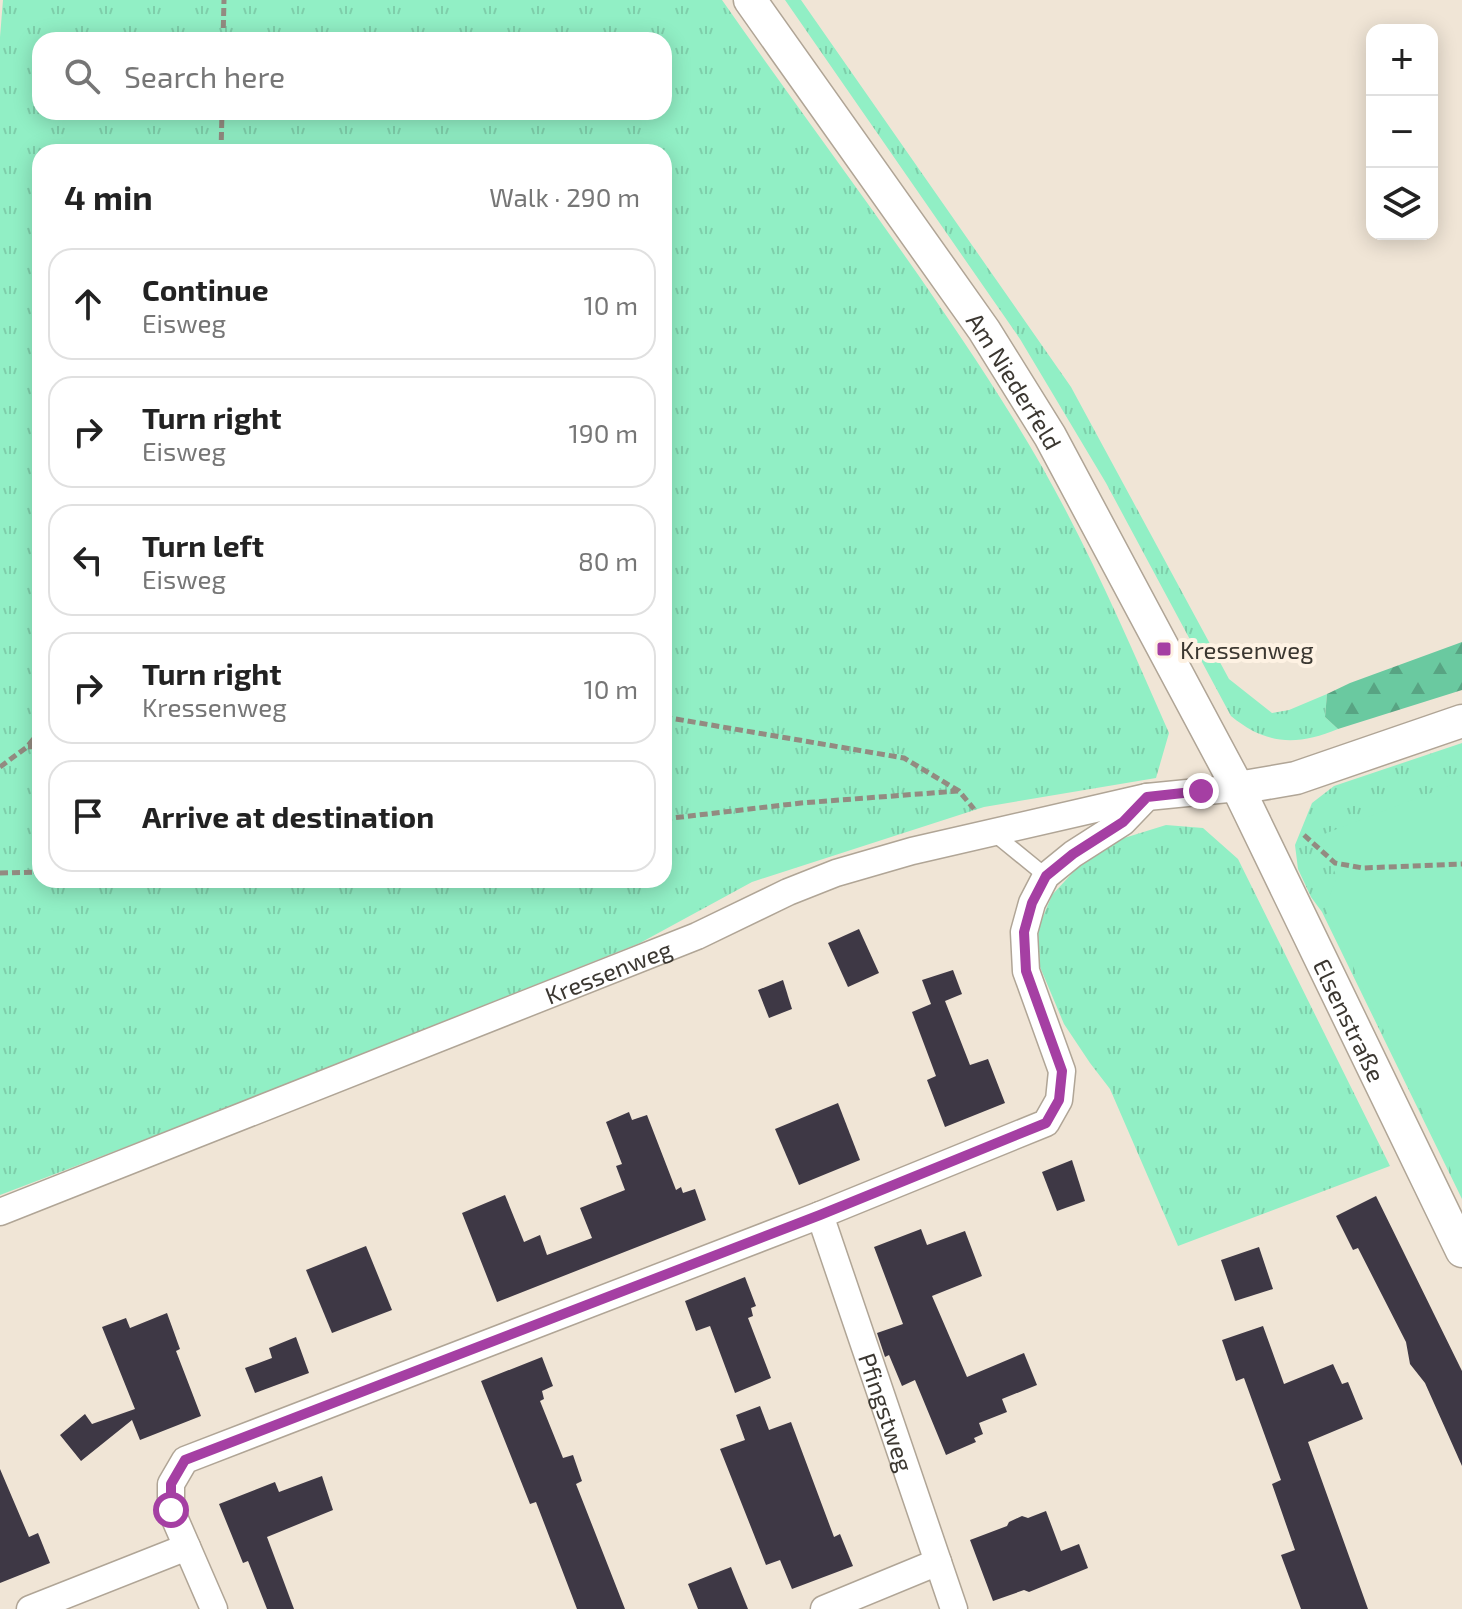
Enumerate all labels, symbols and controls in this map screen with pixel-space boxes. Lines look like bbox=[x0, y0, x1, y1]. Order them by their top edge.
map controls bbox=[1366, 24, 1438, 240]
button: + bbox=[1366, 24, 1438, 96]
search box bbox=[32, 32, 672, 120]
icon: search bbox=[60, 54, 104, 98]
text: Search here bbox=[124, 58, 285, 94]
button: − bbox=[1366, 96, 1438, 168]
button: layers bbox=[1366, 168, 1438, 240]
text: 4 min bbox=[64, 176, 153, 217]
text: Walk · 290 m bbox=[489, 181, 640, 212]
text: Continue bbox=[142, 271, 269, 307]
icon: ahead bbox=[66, 282, 110, 326]
text: 10 m bbox=[583, 289, 638, 320]
street label: Am Niederfeld bbox=[961, 306, 1069, 454]
text: Eisweg bbox=[142, 307, 226, 338]
text: Turn right bbox=[142, 399, 282, 435]
icon: right bbox=[66, 410, 110, 454]
text: 190 m bbox=[569, 417, 638, 448]
text: Eisweg bbox=[142, 435, 226, 466]
text: Turn left bbox=[142, 527, 264, 563]
icon: left bbox=[66, 538, 110, 582]
text: 80 m bbox=[578, 545, 638, 576]
text: Eisweg bbox=[142, 563, 226, 594]
place label: Kressenweg bbox=[1180, 635, 1314, 664]
marker: Kressenweg bbox=[1155, 640, 1173, 658]
text: Turn right bbox=[142, 655, 282, 691]
icon: right bbox=[66, 666, 110, 710]
text: 10 m bbox=[583, 673, 638, 704]
text: Kressenweg bbox=[142, 691, 287, 722]
route end bbox=[1183, 773, 1219, 809]
icon: arrive bbox=[66, 794, 110, 838]
text: Arrive at destination bbox=[142, 798, 434, 834]
street label: Kressenweg bbox=[541, 933, 676, 1009]
street label: Elsenstraße bbox=[1308, 954, 1392, 1086]
street label: Pfingstweg bbox=[853, 1349, 921, 1475]
route start bbox=[153, 1492, 189, 1528]

